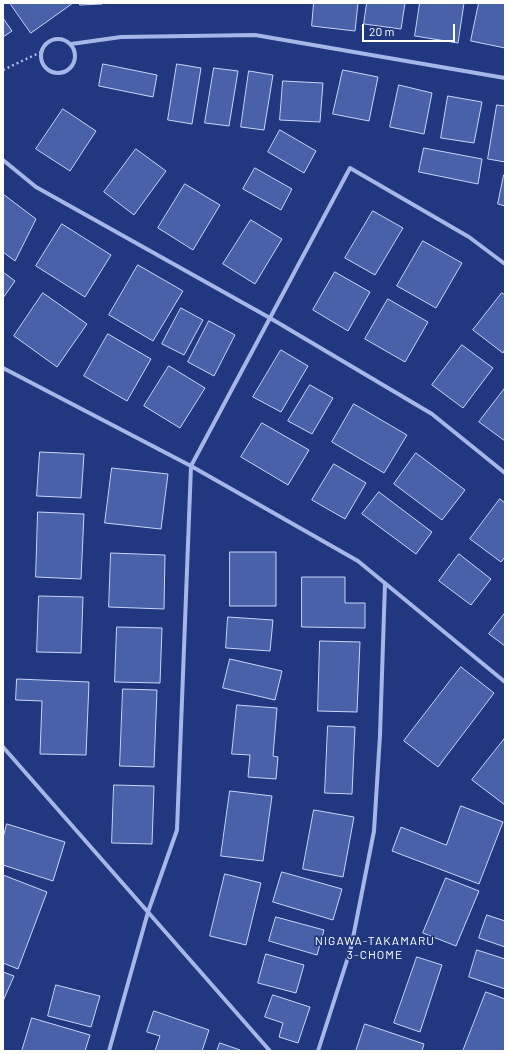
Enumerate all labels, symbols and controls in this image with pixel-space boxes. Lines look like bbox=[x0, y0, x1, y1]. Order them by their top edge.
scale bar bbox=[364, 16, 457, 42]
text: 20 m bbox=[369, 24, 395, 38]
district label: NIGAWA-TAKAMARU 3-CHOME bbox=[315, 934, 435, 962]

